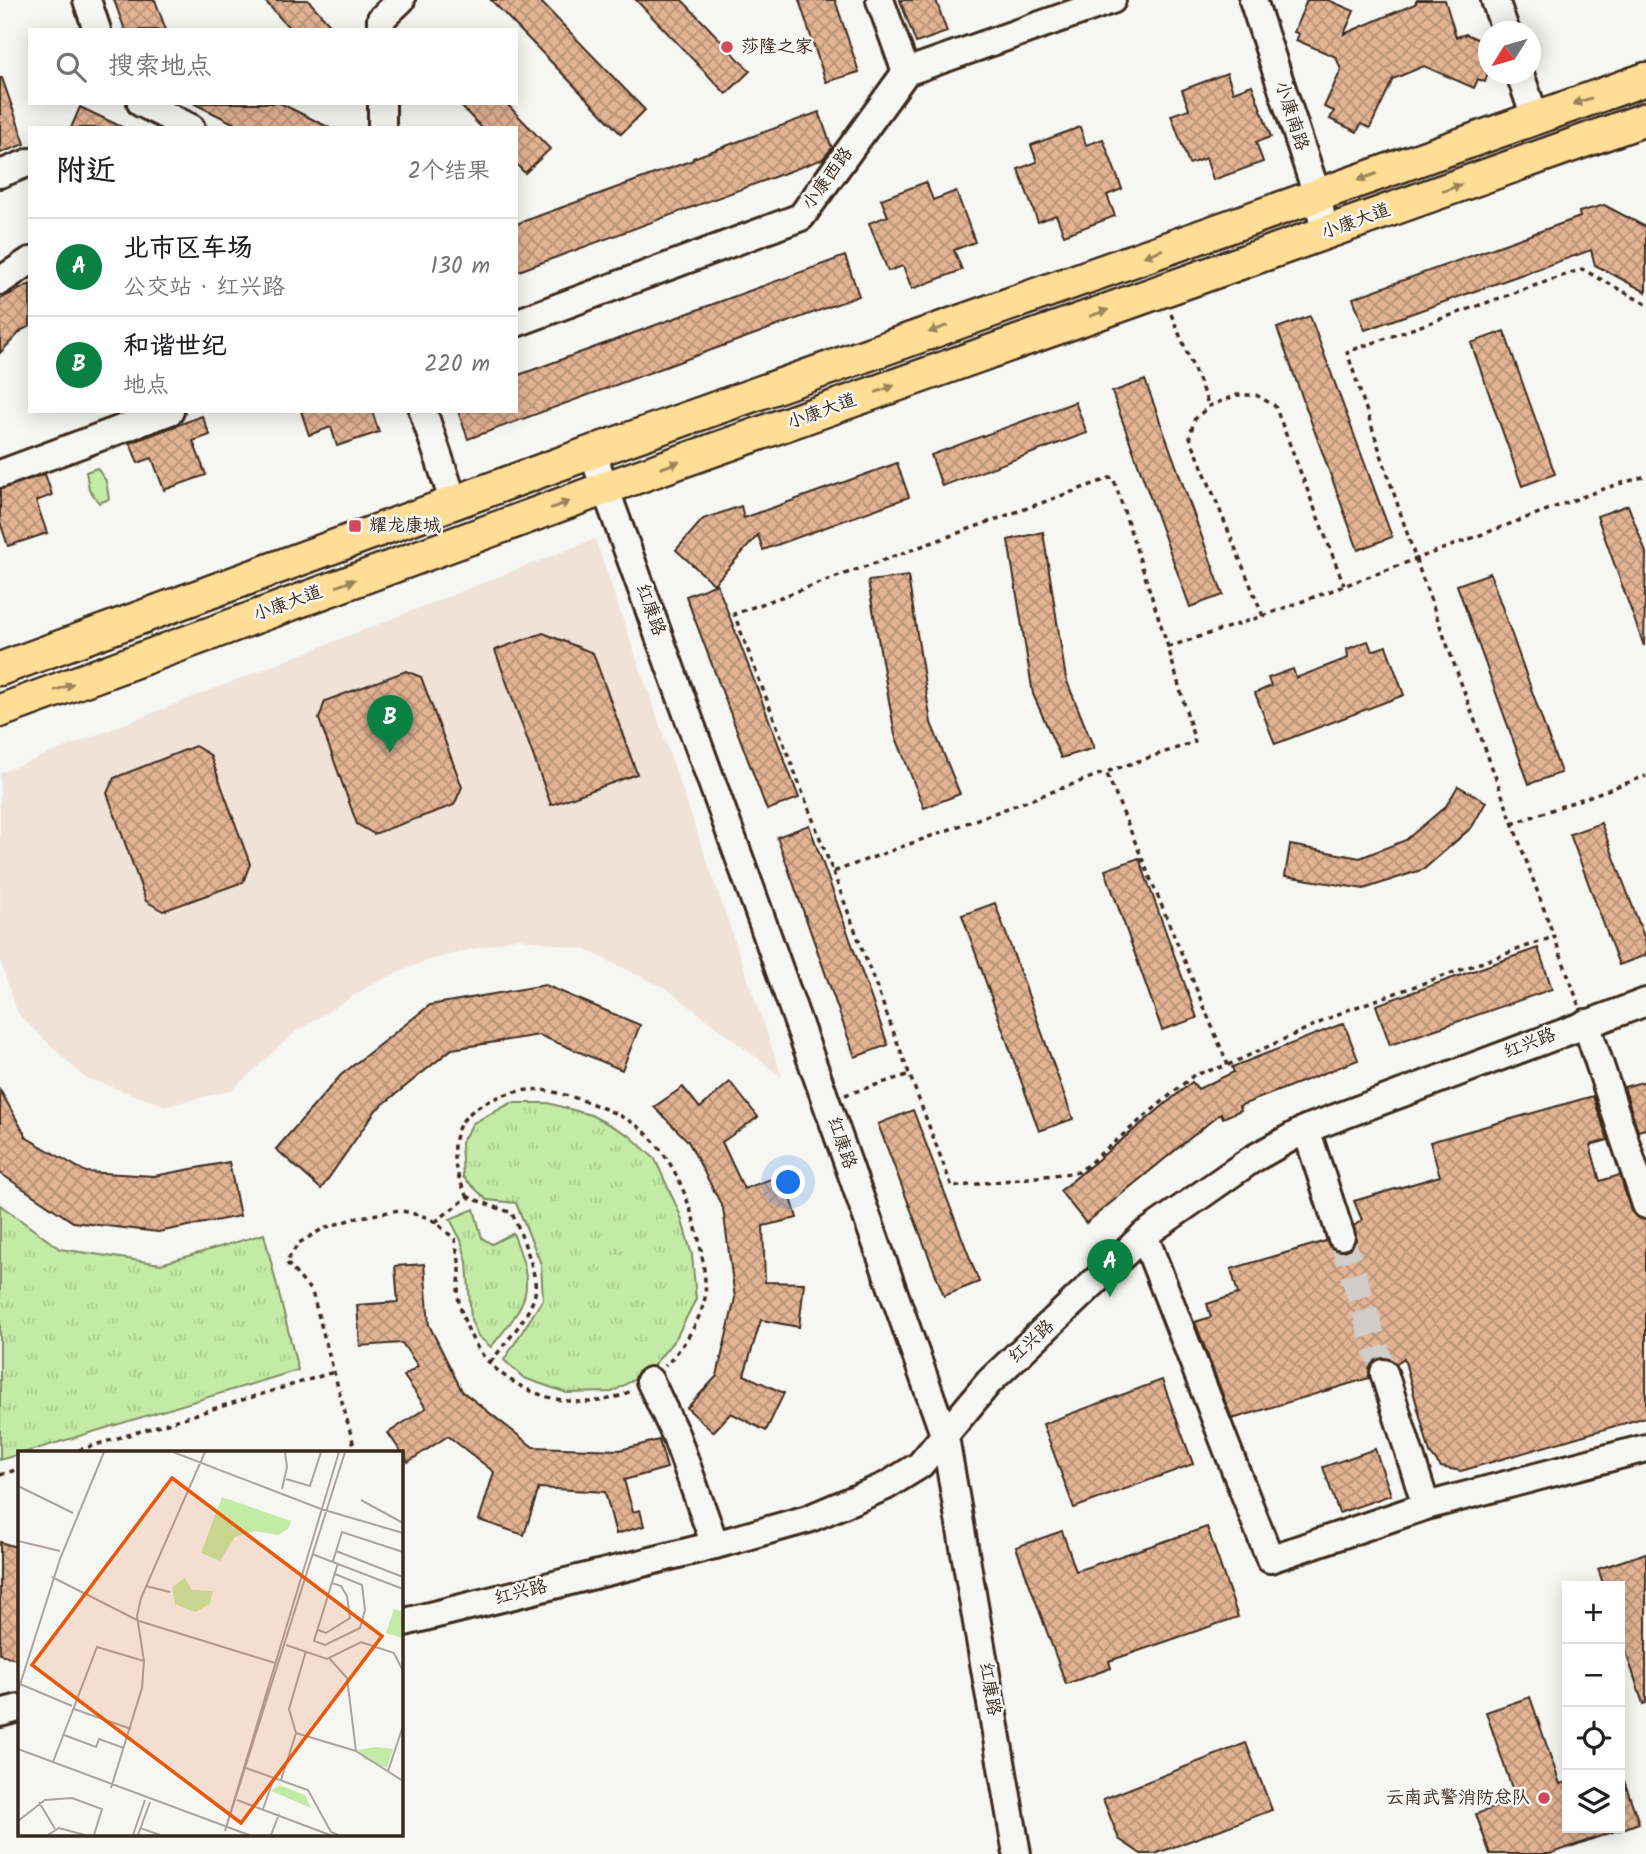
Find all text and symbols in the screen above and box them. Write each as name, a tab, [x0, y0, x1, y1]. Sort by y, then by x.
north arrow	[1478, 21, 1541, 84]
search box	[28, 28, 518, 105]
place label: 莎隆之家	[741, 33, 813, 62]
marker: 莎隆之家	[719, 39, 735, 55]
text: 搜索地点	[108, 46, 212, 88]
icon: search	[52, 48, 90, 86]
street label: 小康南路	[1266, 77, 1316, 155]
one-way arrow	[1571, 96, 1592, 107]
street label: 小康西路	[795, 141, 861, 217]
text: 附近	[56, 148, 116, 196]
text: 2个结果	[408, 154, 490, 190]
one-way arrow	[1357, 172, 1378, 183]
one-way arrow	[1442, 182, 1463, 193]
street label: 小康大道	[1317, 196, 1395, 248]
text: 北市区车场	[123, 228, 253, 270]
one-way arrow	[1142, 248, 1163, 259]
text: A	[72, 249, 86, 285]
text: 130 m	[431, 249, 490, 285]
text: 公交站 · 红兴路	[123, 270, 285, 306]
one-way arrow	[1089, 307, 1110, 318]
one-way arrow	[928, 324, 949, 335]
text: 和谐世纪	[123, 326, 227, 368]
text: B	[72, 347, 86, 383]
text: 220 m	[424, 347, 490, 383]
text: 地点	[123, 368, 169, 404]
one-way arrow	[874, 383, 895, 394]
street label: 小康大道	[783, 386, 861, 438]
one-way arrow	[660, 460, 681, 471]
one-way arrow	[550, 499, 571, 510]
place label: 耀龙康城	[369, 512, 441, 541]
marker: 耀龙康城	[347, 518, 363, 534]
one-way arrow	[336, 577, 357, 588]
street label: 小康大道	[249, 578, 327, 630]
street label: 红康路	[627, 580, 673, 640]
one-way arrow	[53, 681, 74, 692]
pin: B	[367, 695, 413, 753]
street label: 红兴路	[1500, 1021, 1560, 1067]
street label: 红康路	[818, 1113, 864, 1173]
your location	[771, 1165, 805, 1199]
pin: A	[1087, 1239, 1133, 1297]
street label: 红兴路	[1002, 1313, 1062, 1371]
inset map	[18, 1451, 402, 1836]
street label: 红兴路	[491, 1572, 551, 1614]
map controls	[1562, 1581, 1625, 1833]
button: +	[1562, 1581, 1625, 1644]
button: −	[1562, 1644, 1625, 1707]
street label: 红康路	[970, 1660, 1008, 1718]
button: locate	[1562, 1707, 1625, 1770]
button: layers	[1562, 1770, 1625, 1833]
place label: 云南武警消防总队	[1386, 1784, 1530, 1813]
marker: 云南武警消防总队	[1536, 1790, 1552, 1806]

